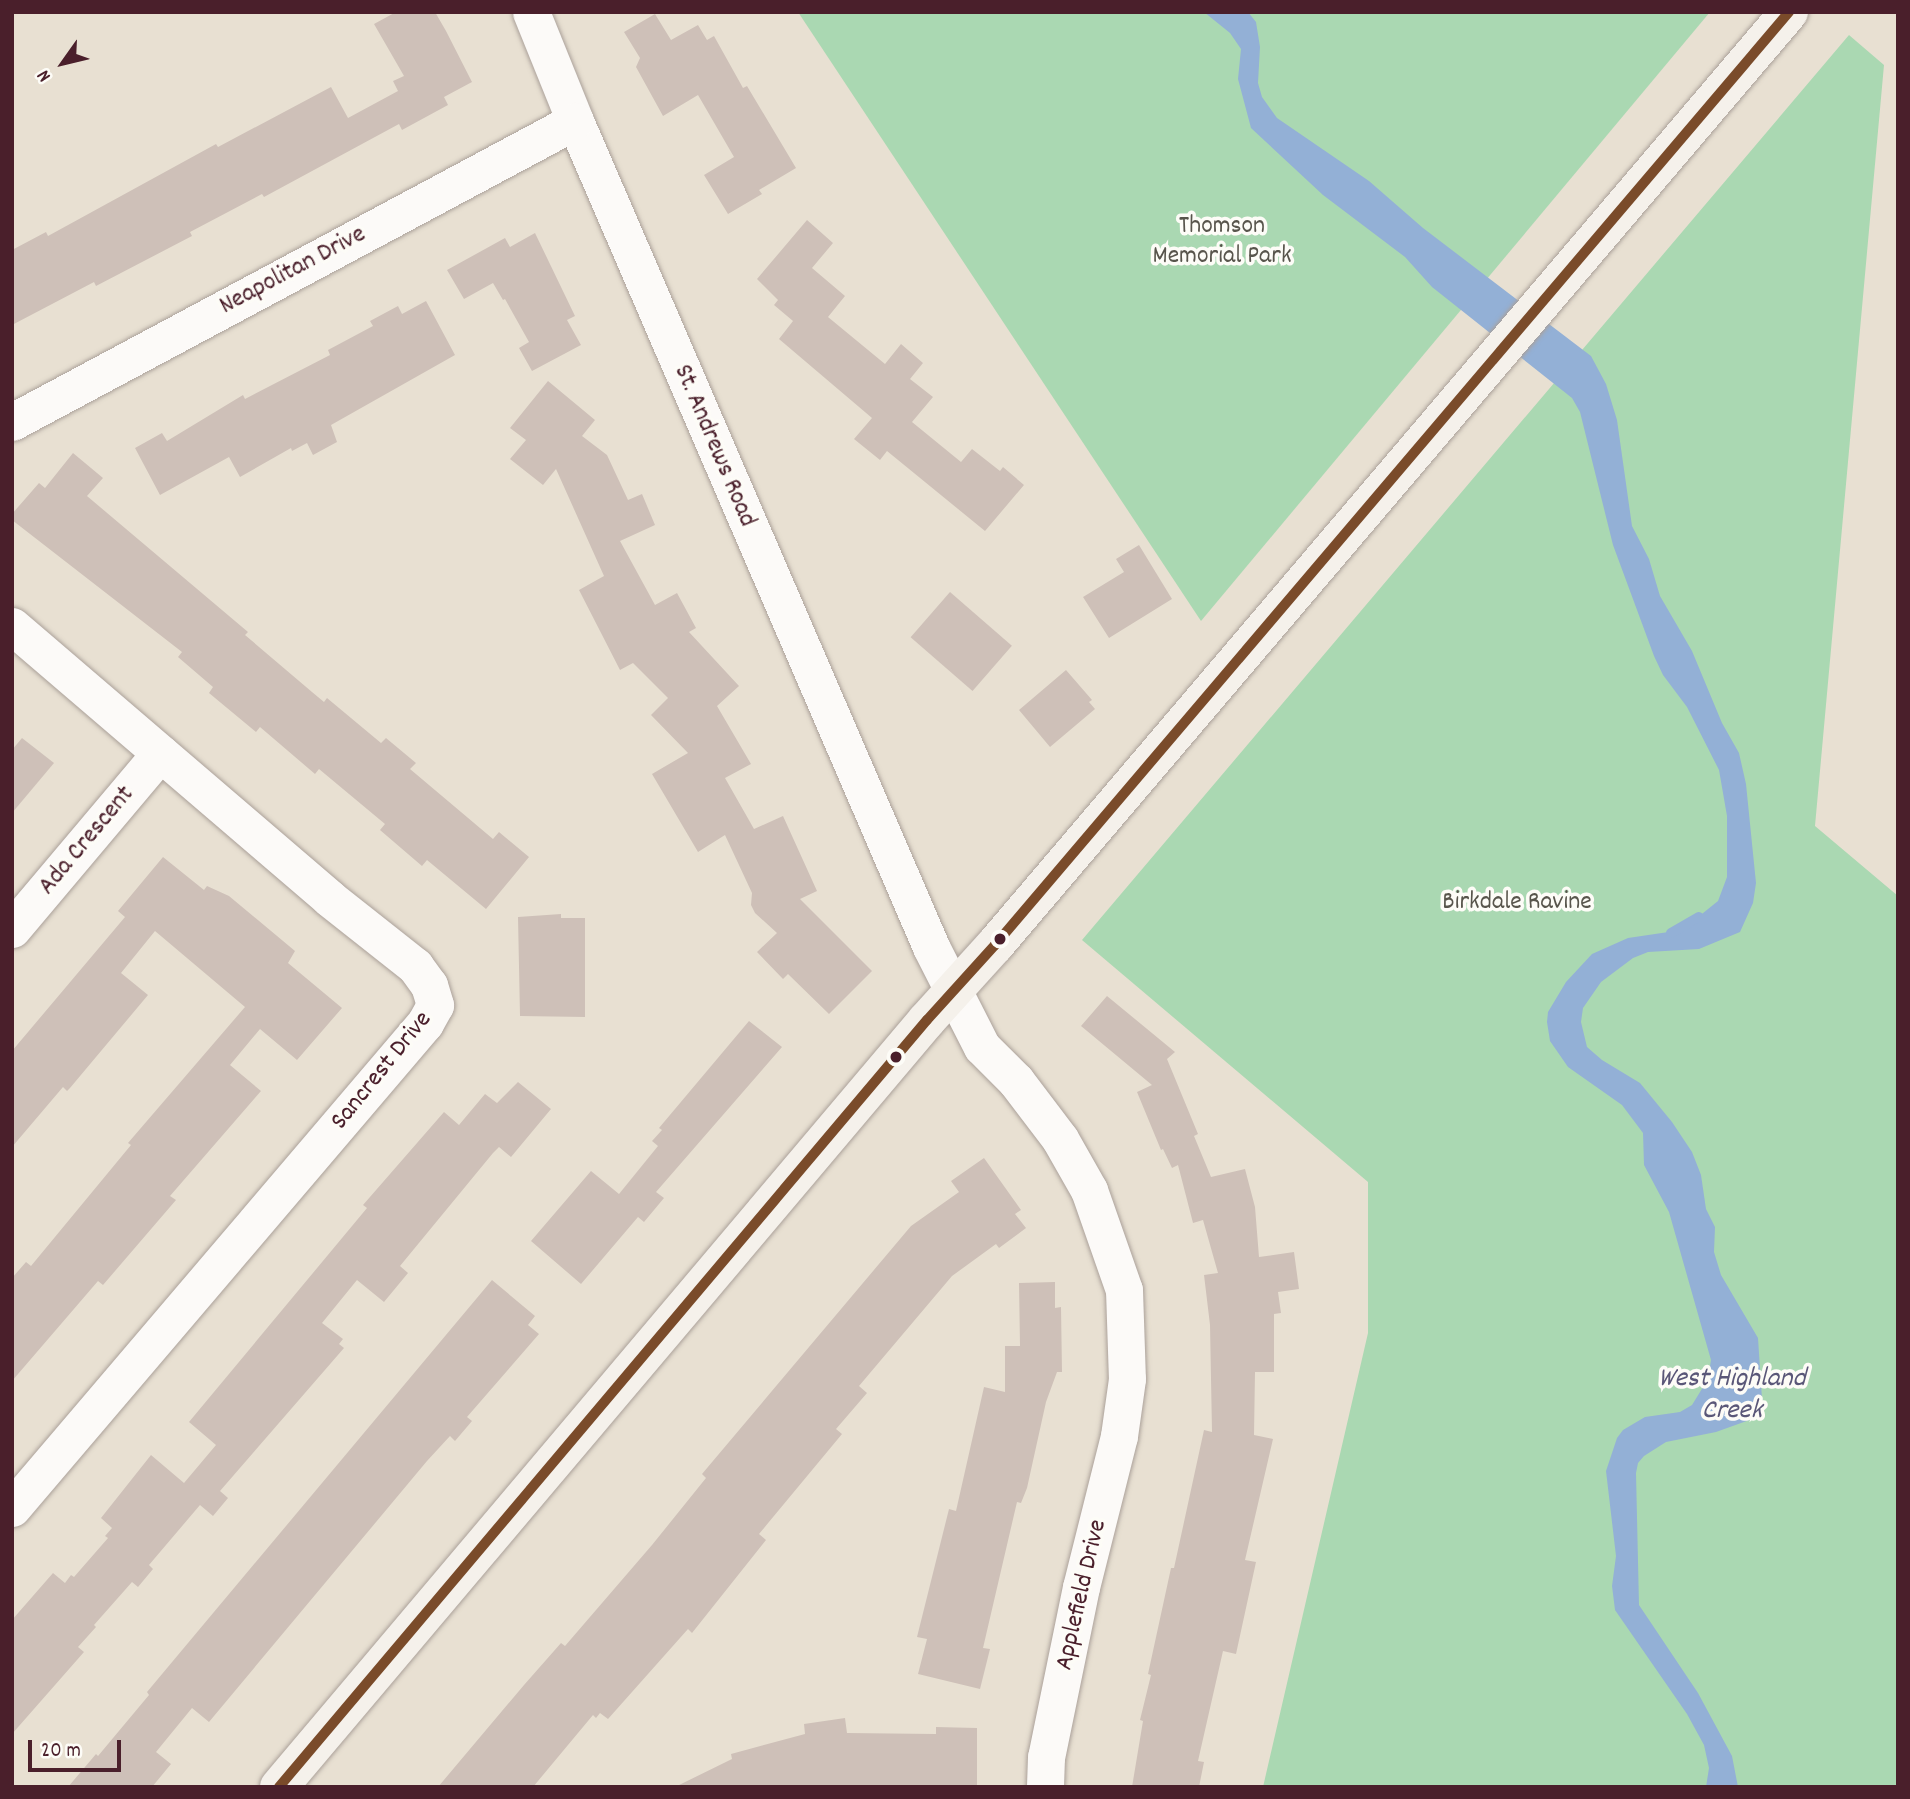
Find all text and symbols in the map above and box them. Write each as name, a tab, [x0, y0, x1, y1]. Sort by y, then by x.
north arrow	[28, 28, 98, 98]
text: N	[31, 64, 59, 86]
park label: Thomson Memorial Park	[1152, 211, 1292, 272]
street label: Neapolitan Drive	[215, 219, 371, 323]
street label: St. Andrews Road	[666, 360, 762, 532]
street label: Ada Crescent	[32, 780, 142, 902]
park label: Birkdale Ravine	[1442, 887, 1592, 919]
unlabelled marker	[993, 932, 1007, 946]
street label: Sancrest Drive	[325, 1005, 439, 1137]
unlabelled marker	[889, 1050, 903, 1064]
water label: West Highland Creek	[1658, 1363, 1806, 1429]
street label: Applefield Drive	[1050, 1517, 1114, 1673]
scale bar	[32, 1726, 124, 1770]
text: 20 m	[41, 1737, 81, 1767]

